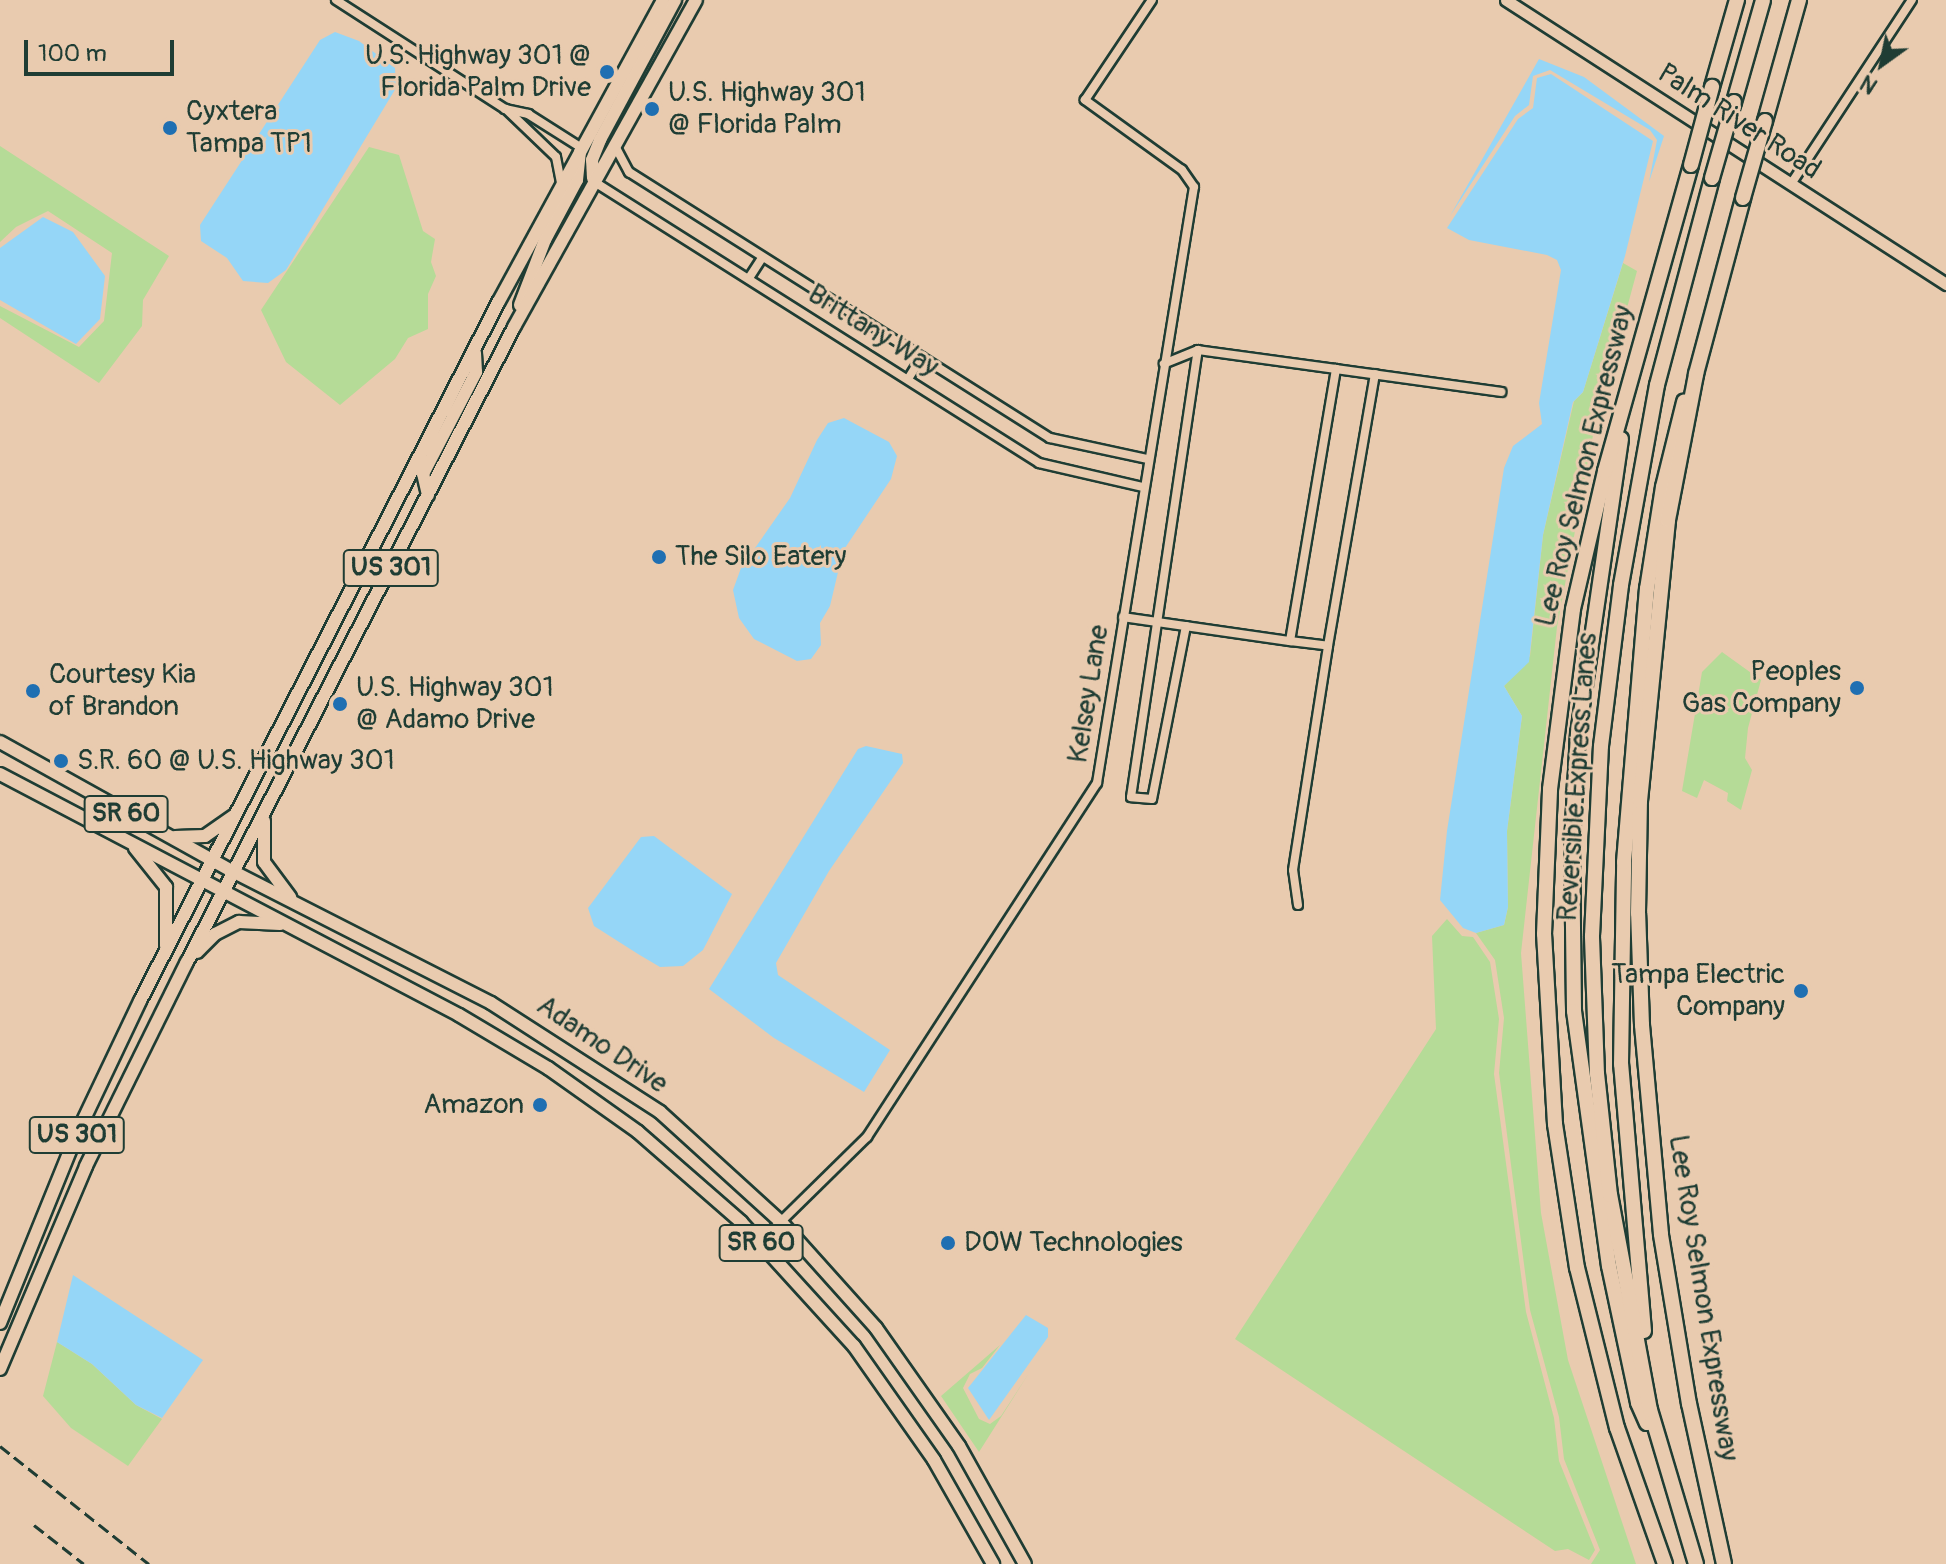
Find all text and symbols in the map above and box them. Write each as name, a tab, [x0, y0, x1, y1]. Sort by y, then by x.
scale bar	[28, 24, 178, 74]
north arrow	[1842, 24, 1922, 104]
text: 100 m	[38, 39, 107, 68]
place label: U.S. Highway 301 @ Florida Palm Drive	[365, 39, 591, 105]
street label: Palm River Road	[1651, 57, 1827, 187]
marker: U.S. Highway 301 @ Florida Palm Drive	[598, 63, 616, 81]
text: N	[1855, 68, 1883, 100]
place label: U.S. Highway 301 @ Florida Palm	[668, 76, 866, 142]
place label: Cyxtera Tampa TP1	[186, 95, 312, 161]
marker: U.S. Highway 301 @ Florida Palm	[643, 100, 661, 118]
marker: Cyxtera Tampa TP1	[161, 119, 179, 137]
street label: Brittany Way	[801, 278, 945, 384]
street label: Lee Roy Selmon Expressway	[1529, 302, 1641, 630]
place label: The Silo Eatery	[675, 540, 846, 574]
road number: US 301	[341, 546, 441, 590]
marker: The Silo Eatery	[650, 548, 668, 566]
street label: Kelsey Lane	[1062, 623, 1116, 765]
street label: Reversible Express Lanes	[1551, 632, 1605, 922]
place label: Peoples Gas Company	[1682, 655, 1841, 721]
place label: Courtesy Kia of Brandon	[49, 658, 196, 724]
place label: U.S. Highway 301 @ Adamo Drive	[356, 671, 554, 737]
marker: Peoples Gas Company	[1848, 679, 1866, 697]
marker: Courtesy Kia of Brandon	[24, 682, 42, 700]
marker: U.S. Highway 301 @ Adamo Drive	[331, 695, 349, 713]
place label: S.R. 60 @ U.S. Highway 301	[77, 744, 395, 778]
marker: S.R. 60 @ U.S. Highway 301	[52, 752, 70, 770]
road number: SR 60	[82, 792, 170, 836]
place label: Tampa Electric Company	[1611, 958, 1785, 1024]
marker: Tampa Electric Company	[1792, 982, 1810, 1000]
street label: Adamo Drive	[530, 989, 674, 1101]
place label: Amazon	[423, 1088, 524, 1122]
marker: Amazon	[531, 1096, 549, 1114]
road number: US 301	[27, 1113, 127, 1157]
street label: Lee Roy Selmon Expressway	[1661, 1133, 1745, 1463]
road number: SR 60	[717, 1221, 805, 1265]
place label: DOW Technologies	[964, 1226, 1183, 1260]
marker: DOW Technologies	[939, 1234, 957, 1252]

